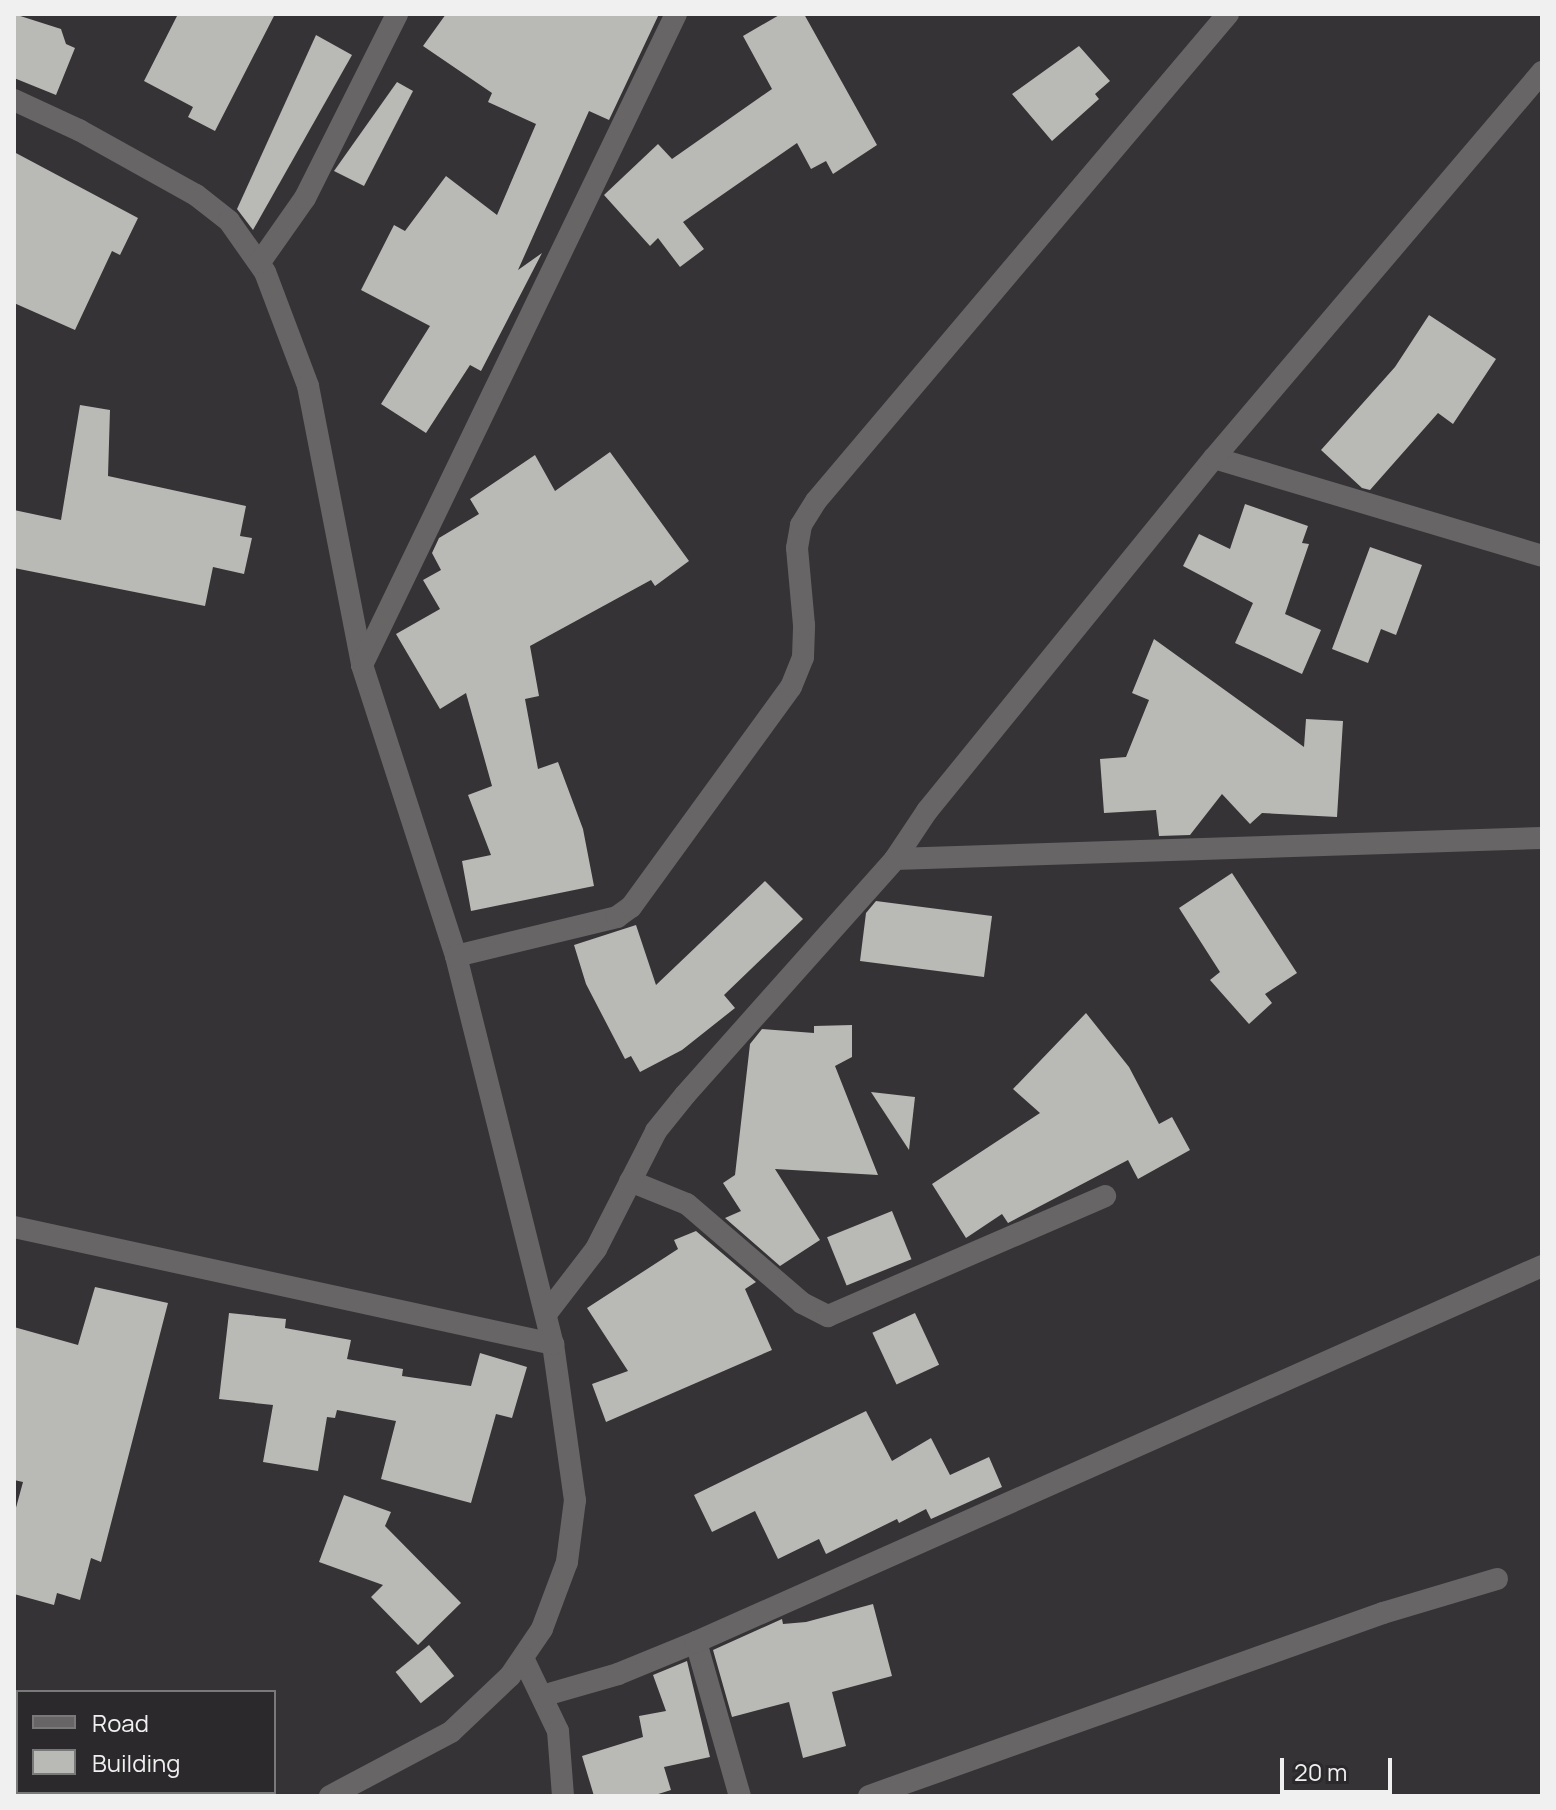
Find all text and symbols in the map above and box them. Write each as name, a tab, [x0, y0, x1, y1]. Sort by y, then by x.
legend	[16, 1690, 276, 1794]
text: Road	[92, 1706, 149, 1739]
scale bar	[1284, 1742, 1396, 1792]
text: Building	[92, 1746, 180, 1779]
text: 20 m	[1294, 1755, 1347, 1788]

